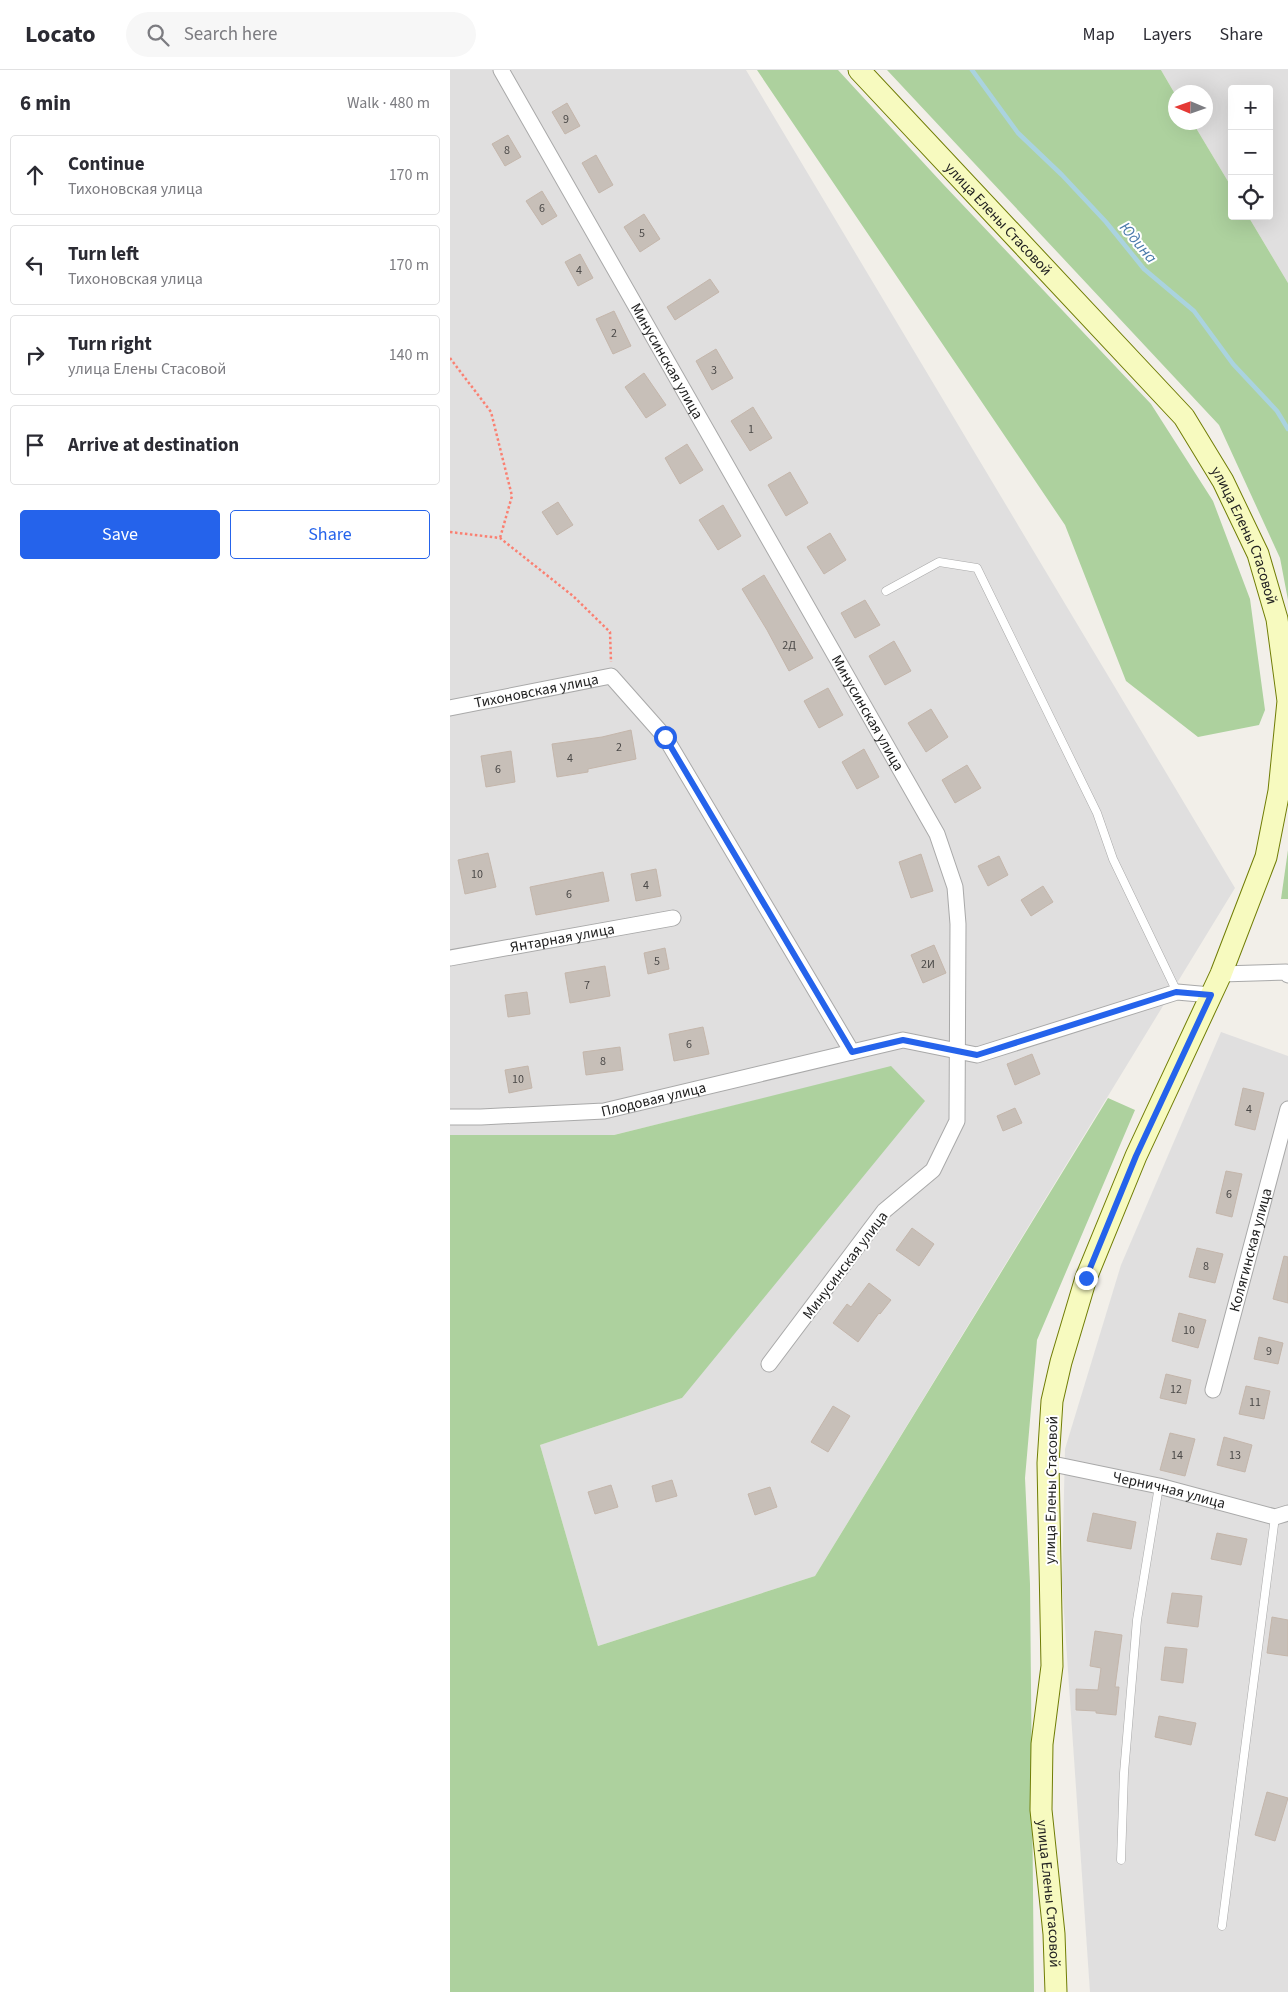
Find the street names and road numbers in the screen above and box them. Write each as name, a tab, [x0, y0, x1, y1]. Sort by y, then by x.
street label: улица Елены Стасовой	[940, 158, 1057, 281]
street label: Минусинская улица	[625, 299, 708, 423]
street label: улица Елены Стасовой	[1205, 462, 1282, 607]
street label: Минусинская улица	[826, 651, 909, 775]
street label: Тихоновская улица	[472, 669, 600, 714]
street label: Янтарная улица	[508, 919, 616, 958]
street label: Плодовая улица	[599, 1077, 708, 1122]
street label: Колягинская улица	[1224, 1186, 1277, 1314]
street label: Минусинская улица	[798, 1207, 893, 1324]
street label: улица Елены Стасовой	[1040, 1416, 1063, 1564]
street label: Черничная улица	[1111, 1467, 1228, 1514]
street label: улица Елены Стасовой	[1031, 1819, 1065, 1968]

